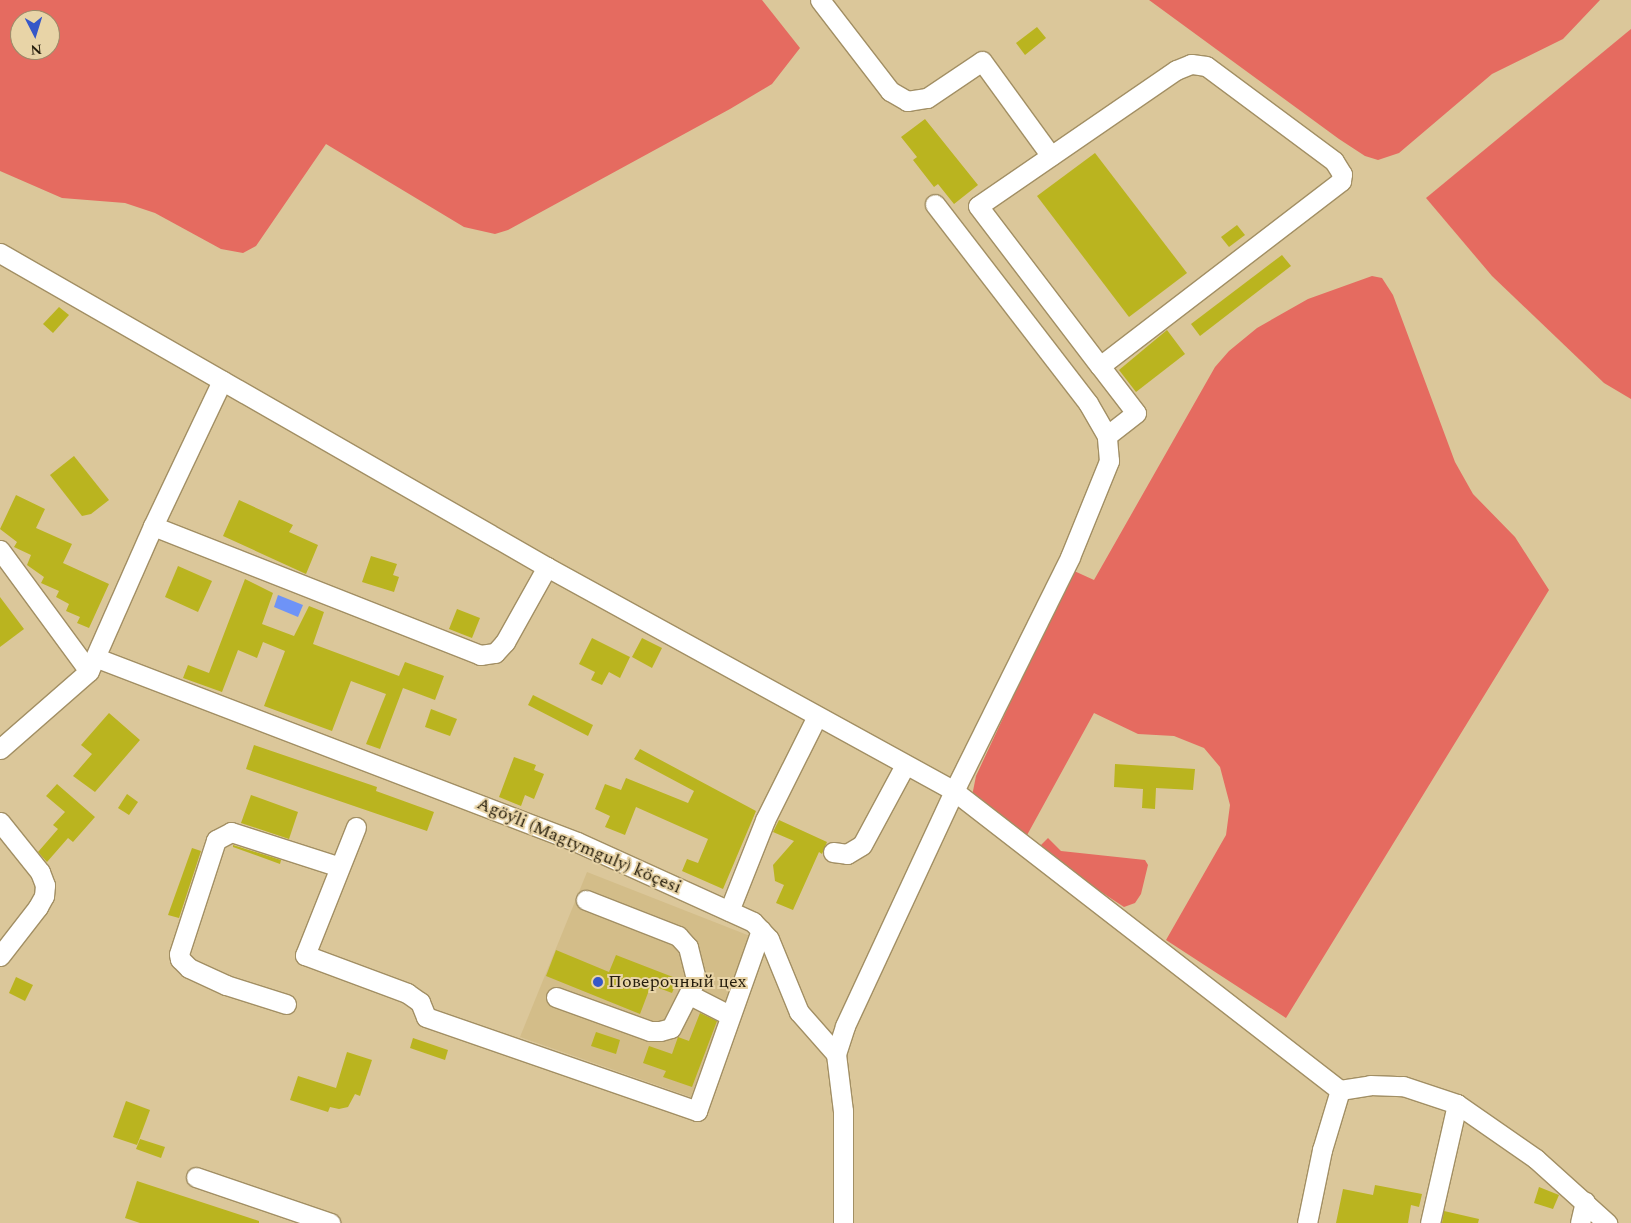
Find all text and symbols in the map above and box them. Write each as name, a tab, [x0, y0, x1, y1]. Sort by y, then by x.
north arrow	[10, 10, 60, 60]
text: N	[30, 38, 43, 60]
street label: Agöýli (Magtymguly) köçesi	[473, 793, 685, 899]
place label: Поверочный цех	[608, 971, 747, 993]
marker: Поверочный цех	[592, 976, 604, 988]

